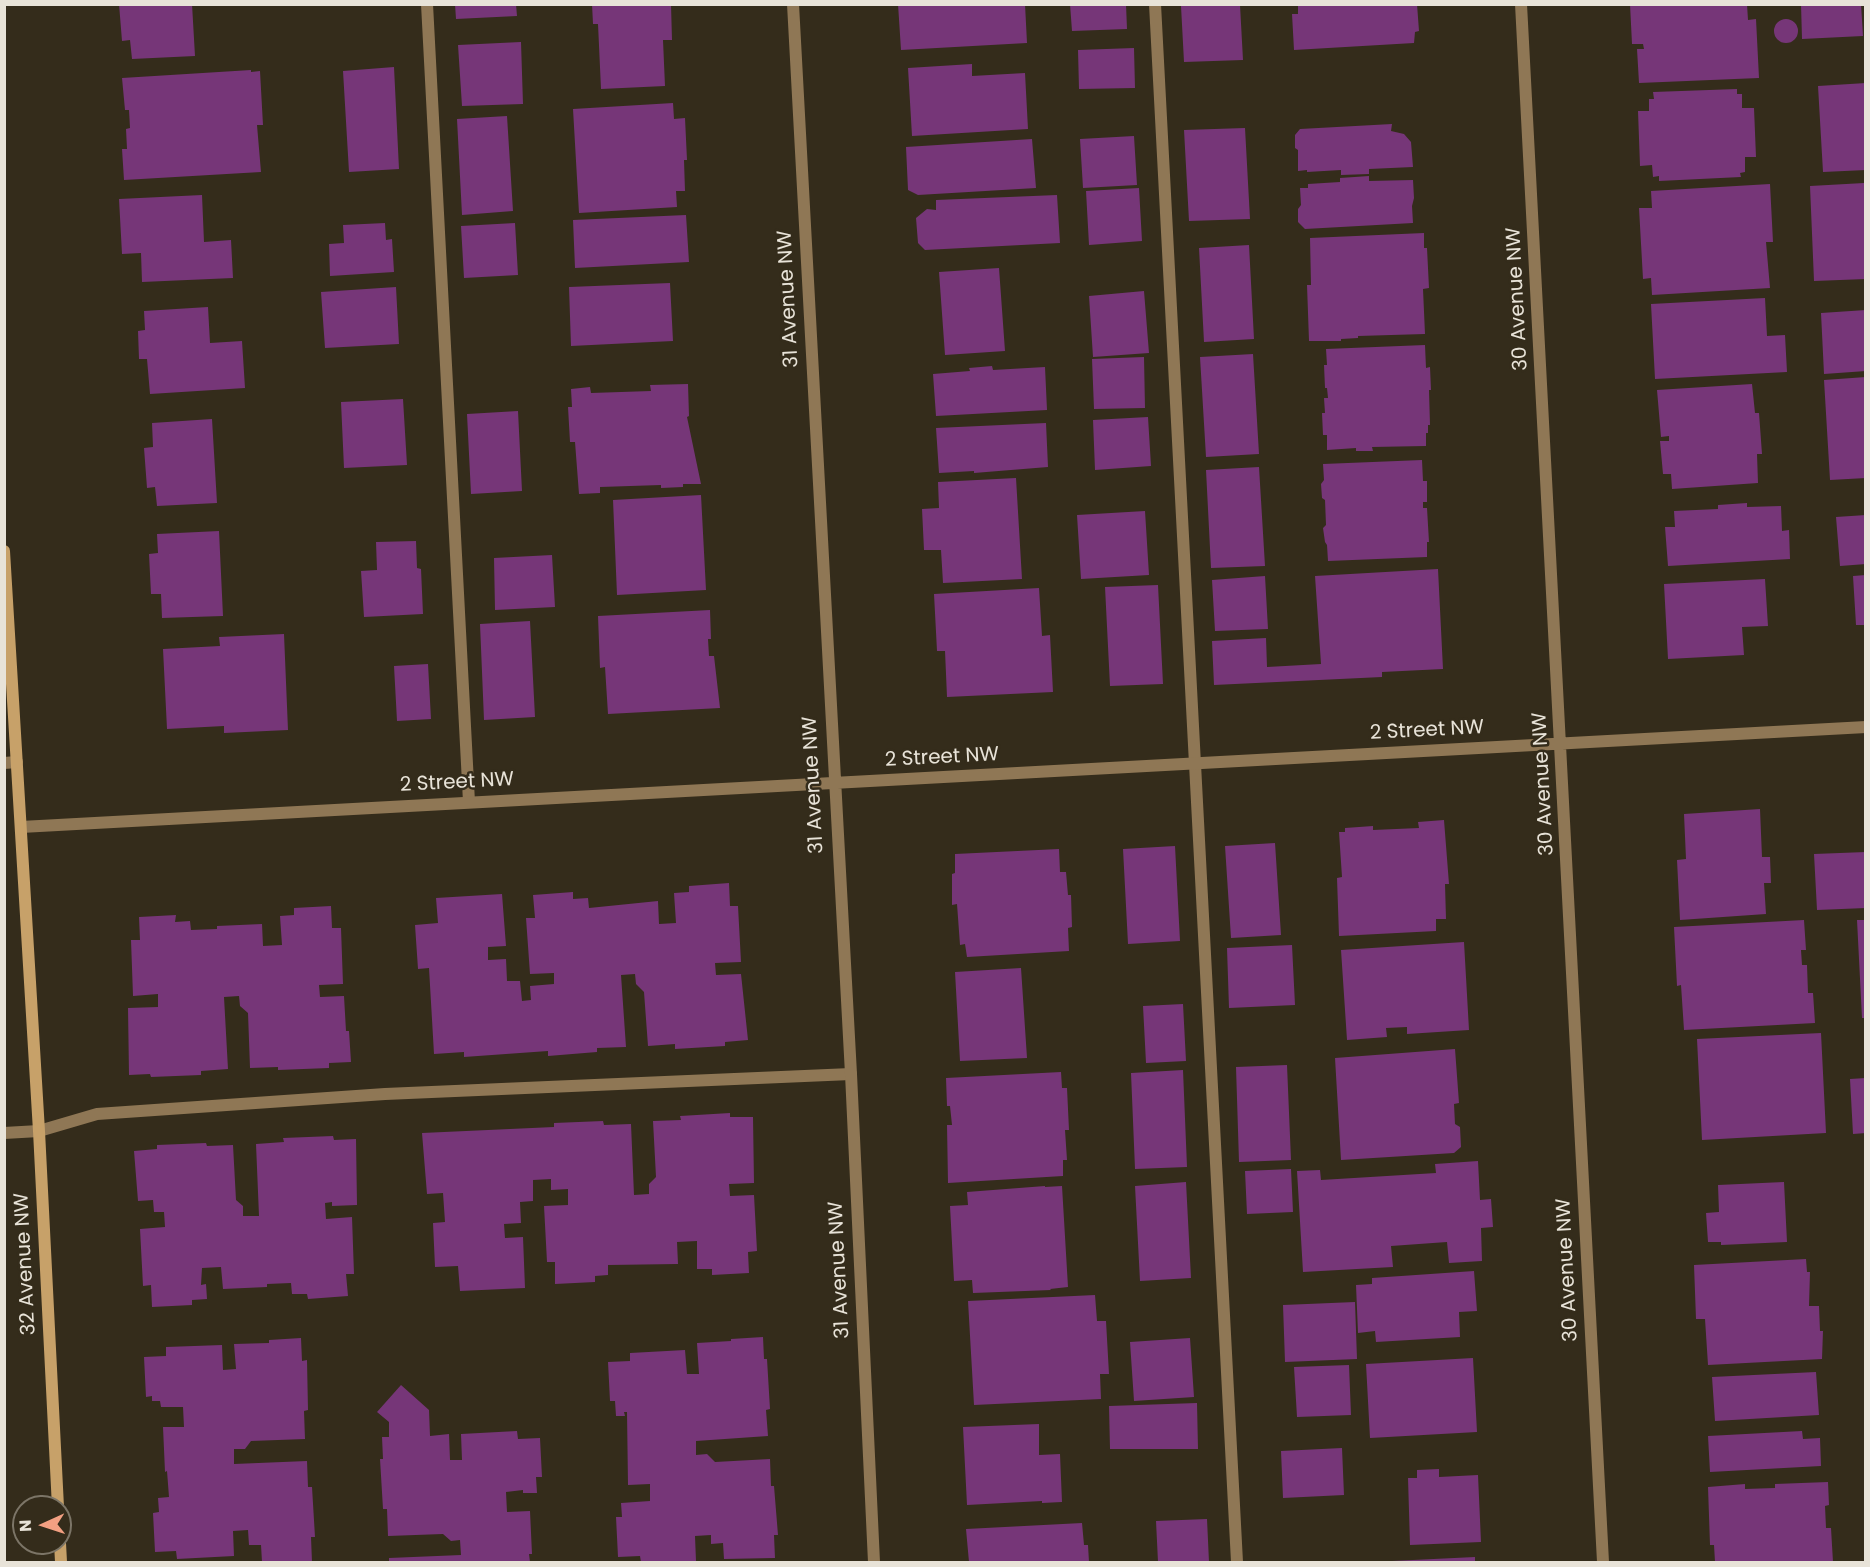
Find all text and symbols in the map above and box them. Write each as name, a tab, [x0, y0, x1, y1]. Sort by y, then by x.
street label: 30 Avenue NW	[1502, 227, 1534, 371]
street label: 31 Avenue NW	[773, 230, 805, 368]
street label: 30 Avenue NW	[1528, 712, 1560, 856]
street label: 31 Avenue NW	[798, 716, 830, 854]
street label: 2 Street NW	[1369, 716, 1485, 746]
street label: 2 Street NW	[884, 743, 1000, 773]
street label: 2 Street NW	[399, 768, 515, 798]
street label: 32 Avenue NW	[10, 1192, 42, 1336]
street label: 30 Avenue NW	[1552, 1198, 1584, 1342]
street label: 31 Avenue NW	[824, 1201, 856, 1339]
north arrow	[12, 1495, 72, 1555]
text: N	[14, 1519, 37, 1532]

